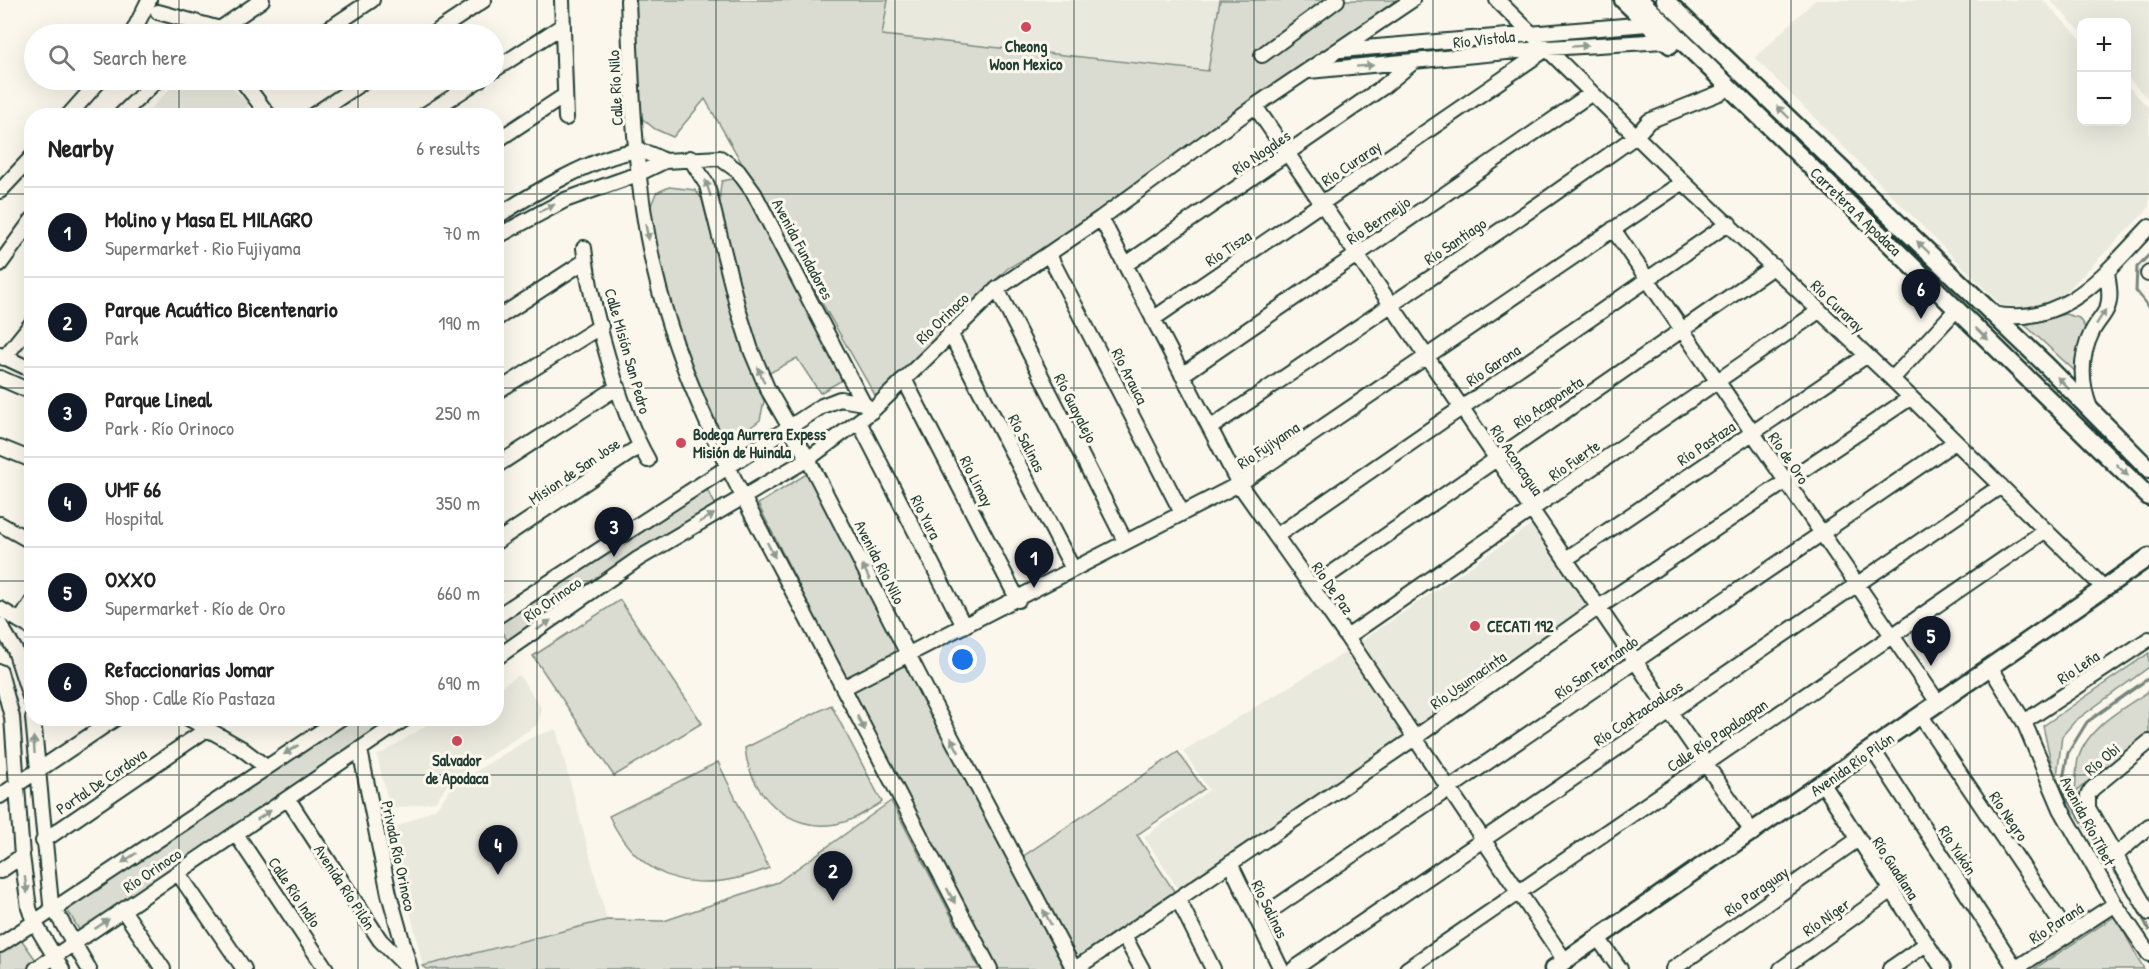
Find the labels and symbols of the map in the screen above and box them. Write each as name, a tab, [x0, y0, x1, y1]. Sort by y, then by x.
marker: Cheong Woon Mexico	[1019, 20, 1033, 34]
street label: Río Vistola	[1452, 25, 1516, 53]
place label: Cheong Woon Mexico	[990, 35, 1063, 75]
one-way arrow	[1571, 42, 1590, 51]
street label: Calle Río Nilo	[602, 49, 628, 126]
one-way arrow	[1356, 62, 1375, 71]
one-way arrow	[1775, 105, 1790, 119]
street label: Río Nogales	[1227, 124, 1295, 180]
street label: Río Curaray	[1317, 135, 1385, 191]
street label: Carretera A Apodaca	[1805, 162, 1907, 260]
one-way arrow	[703, 179, 712, 197]
street label: Rio Bermejjo	[1342, 190, 1415, 249]
street label: Avenida Fundadores	[767, 195, 839, 303]
one-way arrow	[539, 204, 556, 213]
street label: Río Santiago	[1420, 212, 1491, 270]
one-way arrow	[643, 222, 652, 241]
street label: Río Tisza	[1201, 225, 1255, 271]
one-way arrow	[1916, 240, 1931, 254]
pin: 6	[1902, 270, 1940, 319]
street label: Río Curaray	[1806, 275, 1870, 338]
street label: Calle Misión San Pedro	[600, 286, 657, 417]
street label: Río Orinoco	[911, 287, 974, 349]
one-way arrow	[2096, 309, 2107, 325]
one-way arrow	[1974, 327, 1988, 341]
street label: Río Garona	[1462, 339, 1524, 391]
street label: Río Arauca	[1107, 344, 1153, 408]
one-way arrow	[756, 366, 766, 384]
street label: Río Guayalejo	[1049, 370, 1103, 447]
street label: Río Acaponeta	[1509, 371, 1587, 433]
one-way arrow	[2057, 376, 2071, 390]
street label: Río Salinas	[1003, 410, 1051, 476]
street label: Río Pastaza	[1672, 415, 1740, 471]
street label: Rio Fujiyama	[1232, 416, 1304, 474]
street label: Río Aconcagua	[1485, 420, 1549, 500]
place label: Bodega Aurrera Expess Misión de Huinala	[693, 423, 827, 463]
street label: Río de Oro	[1763, 427, 1815, 489]
street label: Mision de San Jose	[524, 432, 625, 510]
street label: Río Fuerte	[1544, 434, 1604, 486]
marker: Bodega Aurrera Expess Misión de Huinala	[674, 436, 688, 450]
street label: Río Limay	[955, 452, 999, 510]
one-way arrow	[2114, 463, 2128, 477]
street label: Río Yura	[906, 491, 946, 543]
pin: 3	[594, 508, 634, 557]
one-way arrow	[699, 513, 716, 523]
street label: Avenida Río Nilo	[849, 516, 911, 608]
pin: 1	[1014, 538, 1054, 588]
one-way arrow	[766, 541, 776, 558]
street label: Rio De Paz	[1307, 557, 1359, 619]
one-way arrow	[862, 563, 871, 580]
street label: Río Orinoco	[519, 571, 586, 627]
place label: CECATI 192	[1487, 615, 1554, 637]
pin: 5	[1912, 616, 1950, 666]
one-way arrow	[536, 619, 552, 631]
marker: CECATI 192	[1468, 619, 1482, 633]
street label: Río San Fernando	[1550, 630, 1643, 704]
your location	[948, 645, 977, 674]
street label: Rio Leña	[2052, 645, 2104, 689]
street label: Río Usumacinta	[1426, 646, 1510, 714]
street label: Río Coatzacoalcos	[1589, 675, 1687, 751]
street label: Calle Río Papaloapan	[1662, 693, 1772, 777]
one-way arrow	[856, 714, 866, 731]
street label: Avenida Río Pilón	[1806, 727, 1898, 801]
marker: Salvador de Apodaca	[450, 734, 464, 748]
one-way arrow	[30, 736, 39, 755]
one-way arrow	[950, 737, 960, 754]
street label: Río Obi	[2080, 738, 2124, 780]
street label: Portal De Cordova	[52, 743, 150, 819]
one-way arrow	[284, 744, 300, 756]
place label: Salvador de Apodaca	[426, 749, 489, 790]
street label: Avenida Río Tíbet	[2055, 773, 2121, 870]
street label: Río Negro	[1984, 787, 2034, 846]
street label: Privada Río Orinoco	[377, 799, 422, 914]
one-way arrow	[256, 810, 272, 821]
street label: Río Yukón	[1934, 821, 1982, 879]
pin: 4	[478, 826, 518, 875]
street label: Río Guadiana	[1867, 832, 1925, 904]
street label: Avenida Río Pilón	[309, 840, 381, 934]
street label: Río Orinoco	[119, 842, 186, 898]
one-way arrow	[121, 852, 137, 863]
pin: 2	[814, 852, 852, 901]
street label: Calle Río Indio	[263, 853, 327, 932]
street label: Río Paraguay	[1719, 861, 1793, 921]
one-way arrow	[21, 876, 30, 895]
street label: Río Salinas	[1246, 876, 1294, 942]
one-way arrow	[946, 887, 956, 904]
street label: Río Níger	[1798, 893, 1854, 941]
street label: Río Paraná	[2024, 897, 2088, 949]
one-way arrow	[1042, 909, 1052, 926]
one-way arrow	[94, 919, 110, 930]

